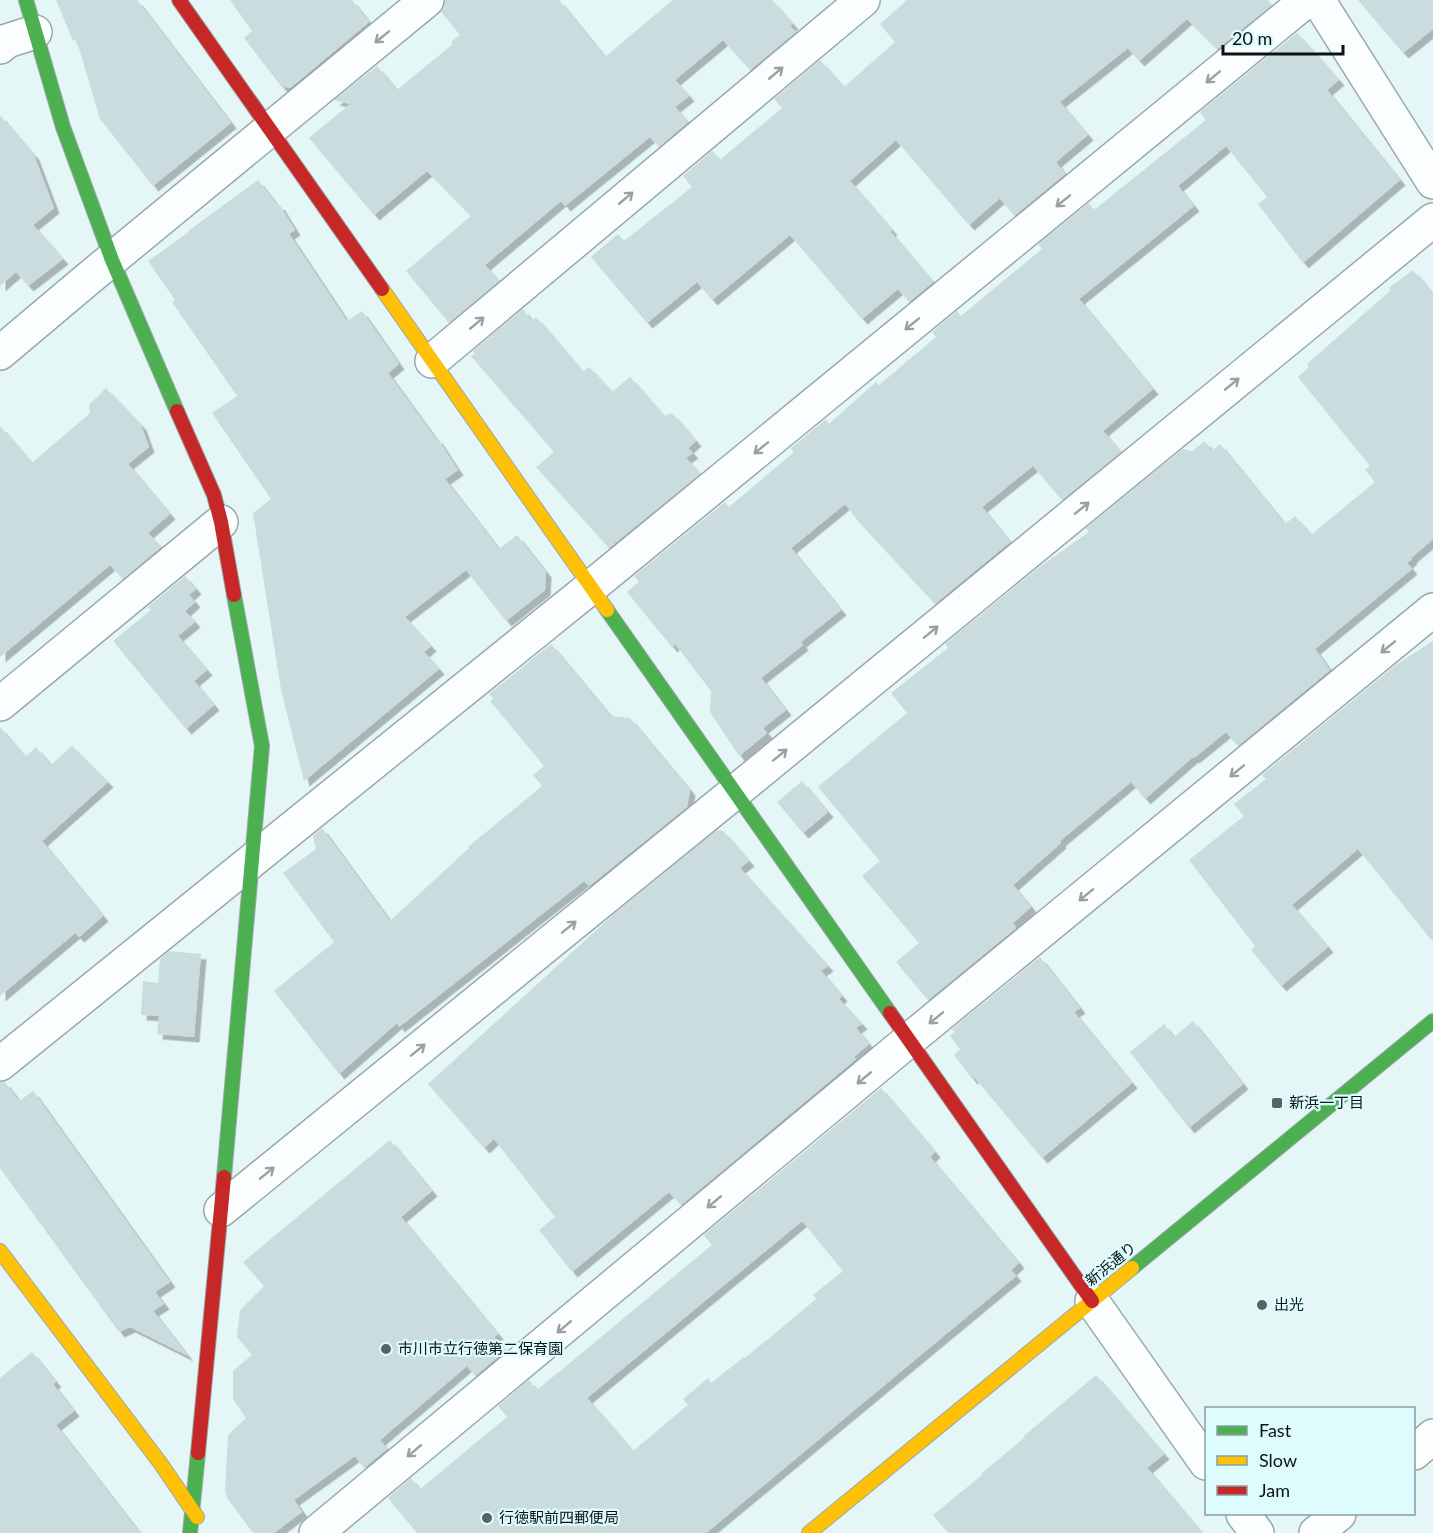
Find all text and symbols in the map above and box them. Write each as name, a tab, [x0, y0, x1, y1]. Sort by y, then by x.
scale bar	[1223, 18, 1343, 56]
text: 20 m	[1232, 27, 1272, 49]
one-way arrow	[375, 30, 390, 44]
one-way arrow	[768, 66, 783, 80]
one-way arrow	[1206, 70, 1222, 83]
one-way arrow	[618, 191, 633, 205]
one-way arrow	[1055, 194, 1071, 207]
one-way arrow	[468, 317, 484, 330]
one-way arrow	[904, 318, 920, 331]
one-way arrow	[1224, 378, 1240, 391]
one-way arrow	[753, 441, 769, 454]
one-way arrow	[1074, 501, 1089, 515]
one-way arrow	[923, 625, 939, 638]
one-way arrow	[1380, 641, 1396, 654]
one-way arrow	[772, 749, 788, 762]
one-way arrow	[1230, 764, 1245, 778]
one-way arrow	[1078, 888, 1094, 901]
one-way arrow	[561, 921, 577, 934]
one-way arrow	[928, 1012, 944, 1025]
one-way arrow	[410, 1044, 426, 1057]
one-way arrow	[856, 1071, 872, 1084]
place label: 新浜一丁目	[1289, 1093, 1364, 1111]
marker: 新浜一丁目	[1270, 1096, 1284, 1110]
one-way arrow	[258, 1167, 274, 1180]
one-way arrow	[706, 1196, 722, 1209]
street label: 新浜通り	[1081, 1237, 1139, 1289]
place label: 出光	[1274, 1295, 1304, 1313]
marker: 出光	[1255, 1298, 1269, 1312]
one-way arrow	[557, 1320, 572, 1334]
place label: 市川市立行徳第二保育園	[398, 1339, 563, 1357]
marker: 市川市立行徳第二保育園	[379, 1342, 393, 1356]
legend	[1205, 1407, 1415, 1515]
text: Fast	[1259, 1419, 1292, 1441]
one-way arrow	[406, 1445, 422, 1458]
text: Slow	[1259, 1449, 1297, 1471]
text: Jam	[1259, 1479, 1290, 1501]
place label: 行徳駅前四郵便局	[499, 1508, 619, 1526]
marker: 行徳駅前四郵便局	[480, 1511, 494, 1525]

